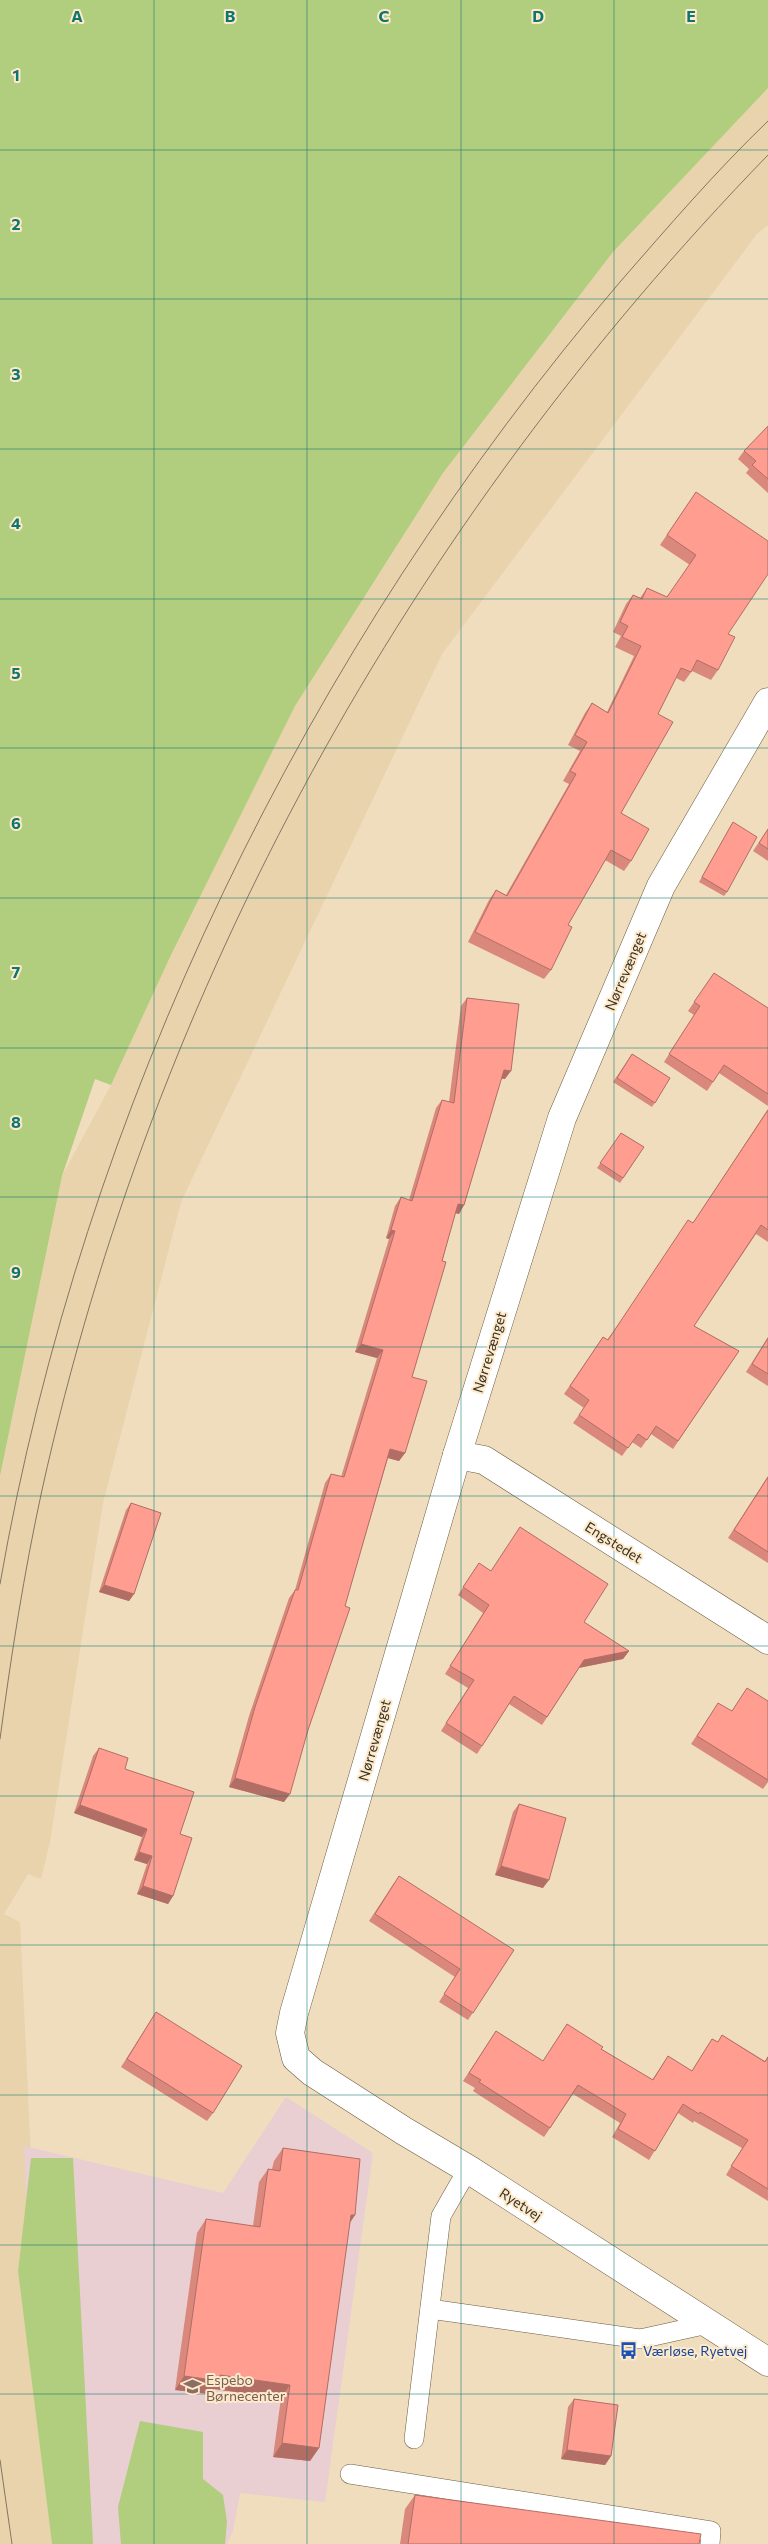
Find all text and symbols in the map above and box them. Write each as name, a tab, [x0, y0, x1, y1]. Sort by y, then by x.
text: A	[71, 6, 83, 25]
text: B	[225, 6, 236, 25]
text: C	[379, 6, 390, 25]
text: D	[532, 6, 544, 25]
text: E	[686, 6, 696, 25]
text: 1	[12, 65, 20, 84]
text: 2	[11, 214, 21, 233]
text: 3	[11, 364, 21, 383]
text: 4	[11, 513, 21, 532]
text: 5	[11, 663, 21, 682]
text: 6	[11, 813, 21, 832]
street label: Nørrevænget	[601, 929, 649, 1013]
text: 7	[12, 962, 21, 981]
text: 8	[11, 1112, 21, 1131]
text: 9	[11, 1262, 21, 1281]
street label: Nørrevænget	[469, 1309, 509, 1395]
street label: Engstedet	[582, 1518, 646, 1566]
street label: Nørrevænget	[354, 1697, 394, 1783]
street label: Ryetvej	[497, 2184, 545, 2224]
bus stop icon: Værløse, Ryetvej	[619, 2340, 639, 2360]
place label: Værløse, Ryetvej	[643, 2342, 747, 2359]
place label: Espebo Børnecenter	[206, 2371, 286, 2404]
school or university icon: Espebo Børnecenter	[182, 2377, 202, 2397]

